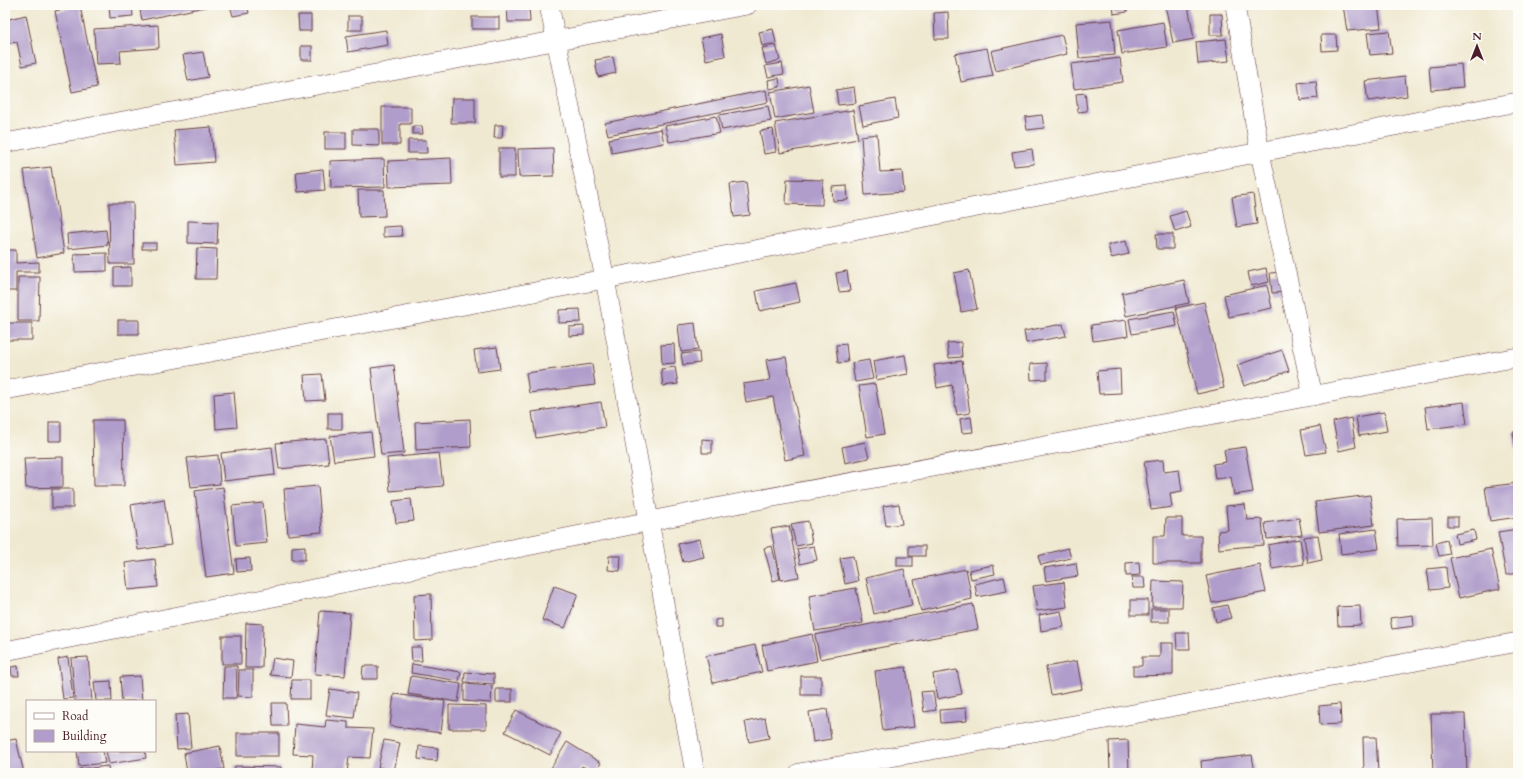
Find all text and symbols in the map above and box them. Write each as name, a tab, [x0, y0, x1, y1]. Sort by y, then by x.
north arrow	[1457, 26, 1497, 66]
text: N	[1472, 29, 1482, 44]
legend	[26, 700, 156, 752]
text: Road	[62, 708, 89, 724]
text: Building	[62, 728, 107, 744]

